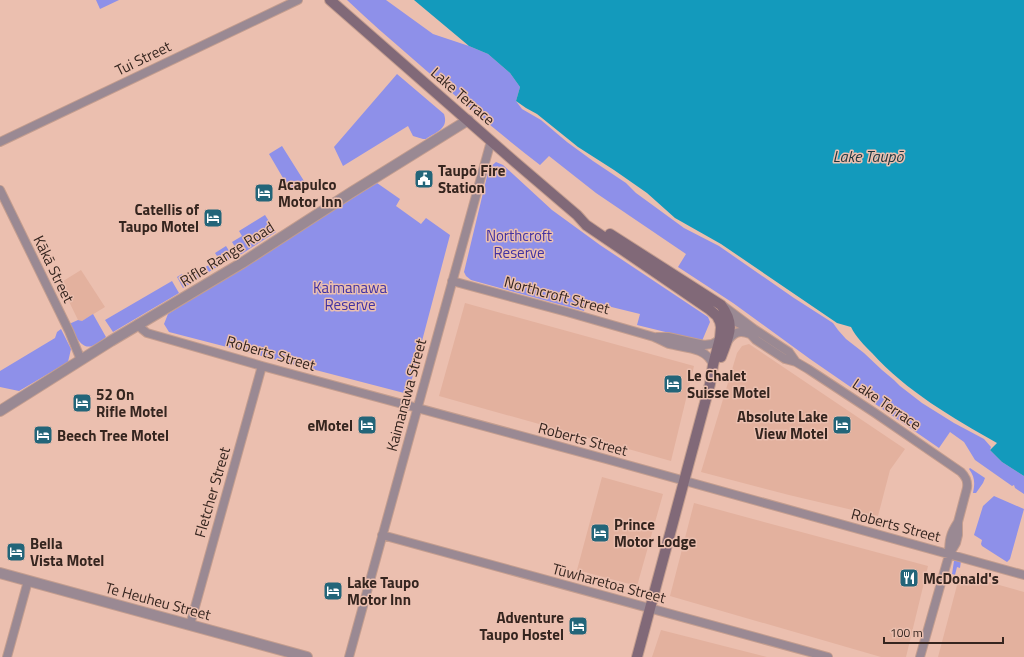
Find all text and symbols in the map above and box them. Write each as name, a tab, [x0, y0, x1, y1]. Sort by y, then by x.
street label: Tui Street	[111, 34, 176, 81]
street label: Lake Terrace	[426, 62, 500, 130]
water label: Lake Taupō	[833, 144, 904, 168]
place label: Taupō Fire Station	[438, 159, 506, 199]
public building icon: Taupō Fire Station	[413, 168, 435, 190]
place label: Acapulco Motor Inn	[278, 173, 342, 213]
hotel icon: Acapulco Motor Inn	[253, 182, 275, 204]
place label: Catellis of Taupo Motel	[119, 198, 200, 238]
hotel icon: Catellis of Taupo Motel	[202, 207, 224, 229]
street label: Rifle Range Road	[175, 216, 279, 292]
park label: Northcroft Reserve	[486, 224, 553, 264]
street label: Kākā Street	[28, 231, 81, 307]
street label: Northcroft Street	[502, 270, 613, 320]
park label: Kaimanawa Reserve	[313, 276, 387, 316]
street label: Roberts Street	[224, 329, 319, 377]
street label: Kaimanawa Street	[380, 335, 432, 454]
place label: Le Chalet Suisse Motel	[687, 364, 770, 404]
street label: Lake Terrace	[848, 372, 926, 436]
hotel icon: Le Chalet Suisse Motel	[662, 373, 684, 395]
place label: 52 On Rifle Motel	[96, 383, 167, 423]
hotel icon: 52 On Rifle Motel	[71, 392, 93, 414]
place label: Absolute Lake View Motel	[737, 405, 828, 445]
place label: eMotel	[307, 414, 353, 437]
hotel icon: eMotel	[356, 414, 378, 436]
hotel icon: Absolute Lake View Motel	[831, 414, 853, 436]
street label: Roberts Street	[536, 416, 631, 462]
hotel icon: Beech Tree Motel	[32, 424, 54, 446]
place label: Beech Tree Motel	[57, 424, 169, 447]
street label: Fletcher Street	[188, 443, 236, 540]
street label: Roberts Street	[849, 502, 944, 548]
place label: Prince Motor Lodge	[614, 513, 696, 553]
hotel icon: Prince Motor Lodge	[589, 522, 611, 544]
place label: Bella Vista Motel	[30, 532, 104, 572]
hotel icon: Bella Vista Motel	[5, 541, 27, 563]
street label: Tūwharetoa Street	[550, 557, 669, 609]
restaurant icon: McDonald's	[898, 567, 920, 589]
place label: McDonald's	[923, 567, 999, 590]
place label: Lake Taupo Motor Inn	[347, 571, 419, 611]
street label: Te Heuheu Street	[103, 576, 214, 626]
hotel icon: Lake Taupo Motor Inn	[322, 580, 344, 602]
place label: Adventure Taupo Hostel	[480, 606, 564, 646]
hotel icon: Adventure Taupo Hostel	[567, 615, 589, 637]
scale bar	[884, 619, 1003, 645]
text: 100 m	[890, 623, 923, 642]

